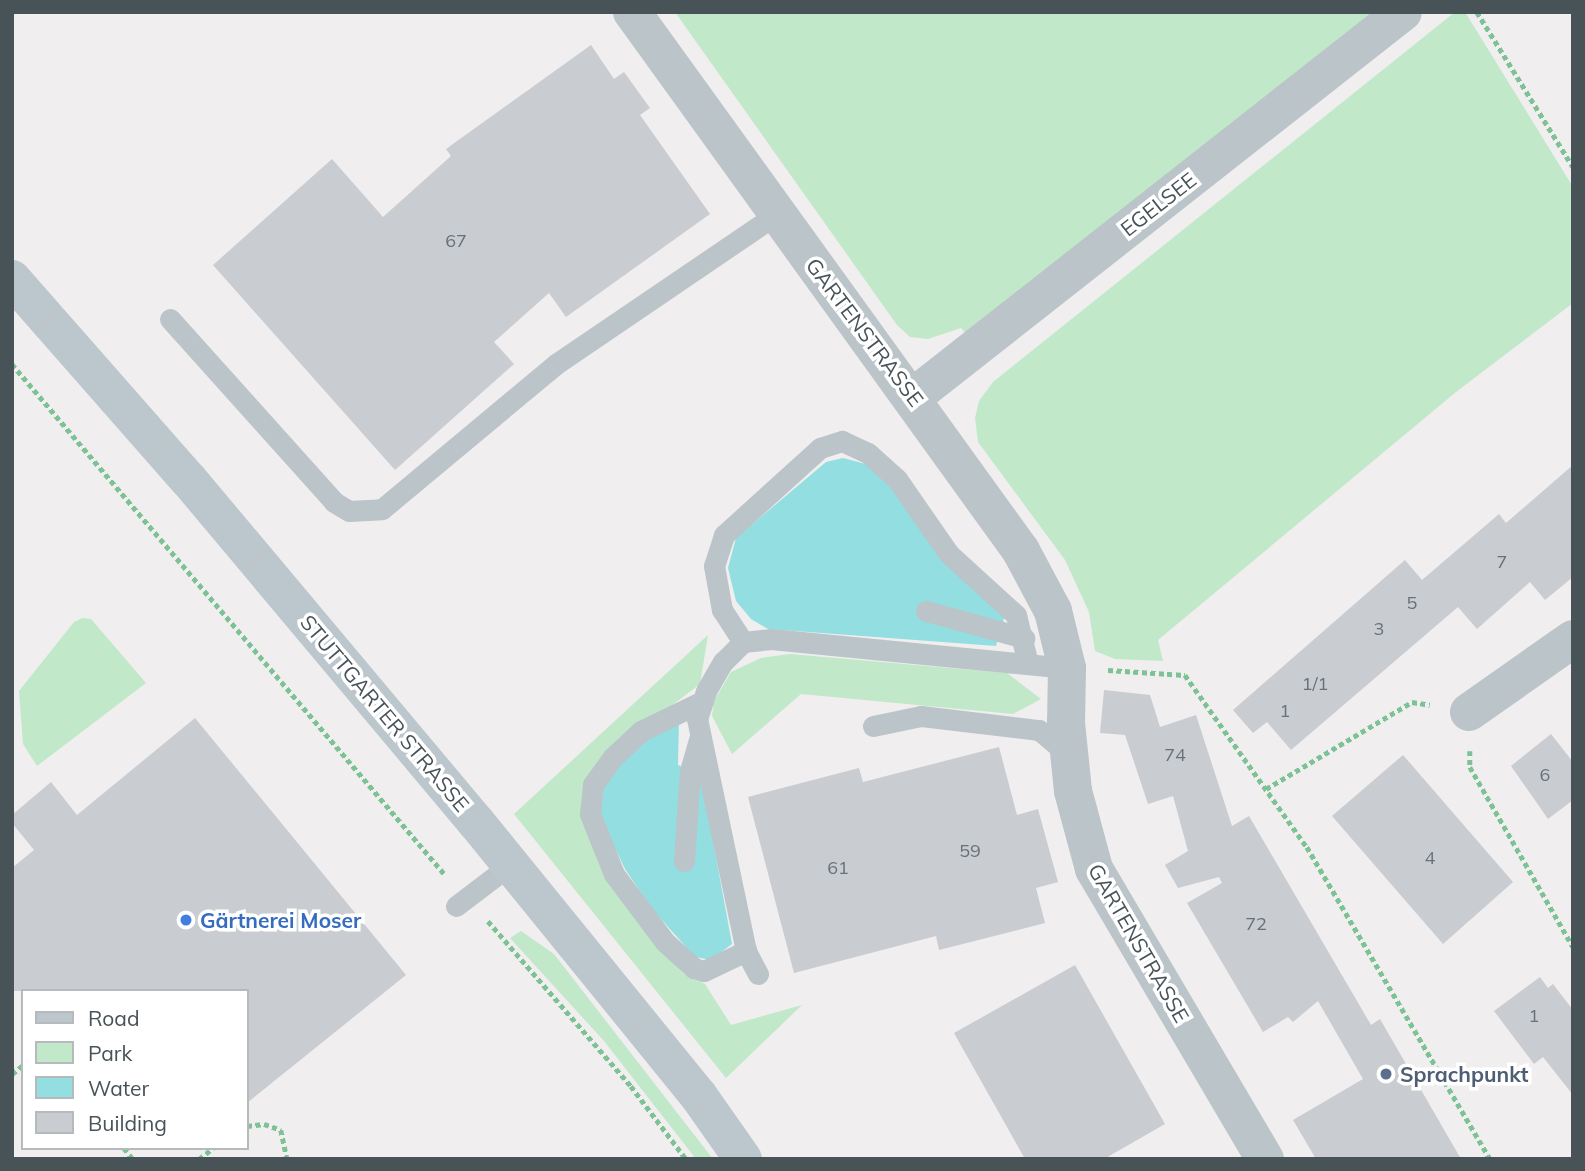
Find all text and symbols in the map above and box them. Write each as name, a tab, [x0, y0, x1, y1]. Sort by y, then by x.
street label: EGELSEE	[1115, 167, 1201, 241]
house number: 67	[445, 230, 467, 252]
street label: GARTENSTRASSE	[801, 253, 929, 411]
house number: 7	[1497, 551, 1507, 573]
house number: 5	[1407, 592, 1417, 614]
street label: STUTTGARTER STRASSE	[295, 610, 475, 816]
house number: 3	[1374, 618, 1384, 640]
house number: 1/1	[1302, 673, 1328, 695]
house number: 1	[1280, 700, 1290, 722]
house number: 74	[1164, 744, 1186, 766]
house number: 6	[1540, 764, 1550, 786]
house number: 59	[959, 840, 981, 862]
house number: 4	[1425, 847, 1435, 869]
house number: 61	[827, 857, 849, 879]
street label: GARTENSTRASSE	[1083, 859, 1195, 1027]
place label: Gärtnerei Moser	[200, 907, 361, 933]
marker: Gärtnerei Moser	[178, 912, 194, 928]
house number: 72	[1245, 913, 1267, 935]
legend	[21, 989, 248, 1150]
text: Road	[88, 1005, 139, 1031]
house number: 1	[1529, 1005, 1539, 1027]
text: Park	[88, 1040, 132, 1066]
place label: Sprachpunkt	[1400, 1061, 1528, 1087]
marker: Sprachpunkt	[1378, 1066, 1394, 1082]
text: Water	[88, 1075, 149, 1101]
text: Building	[88, 1110, 167, 1136]

